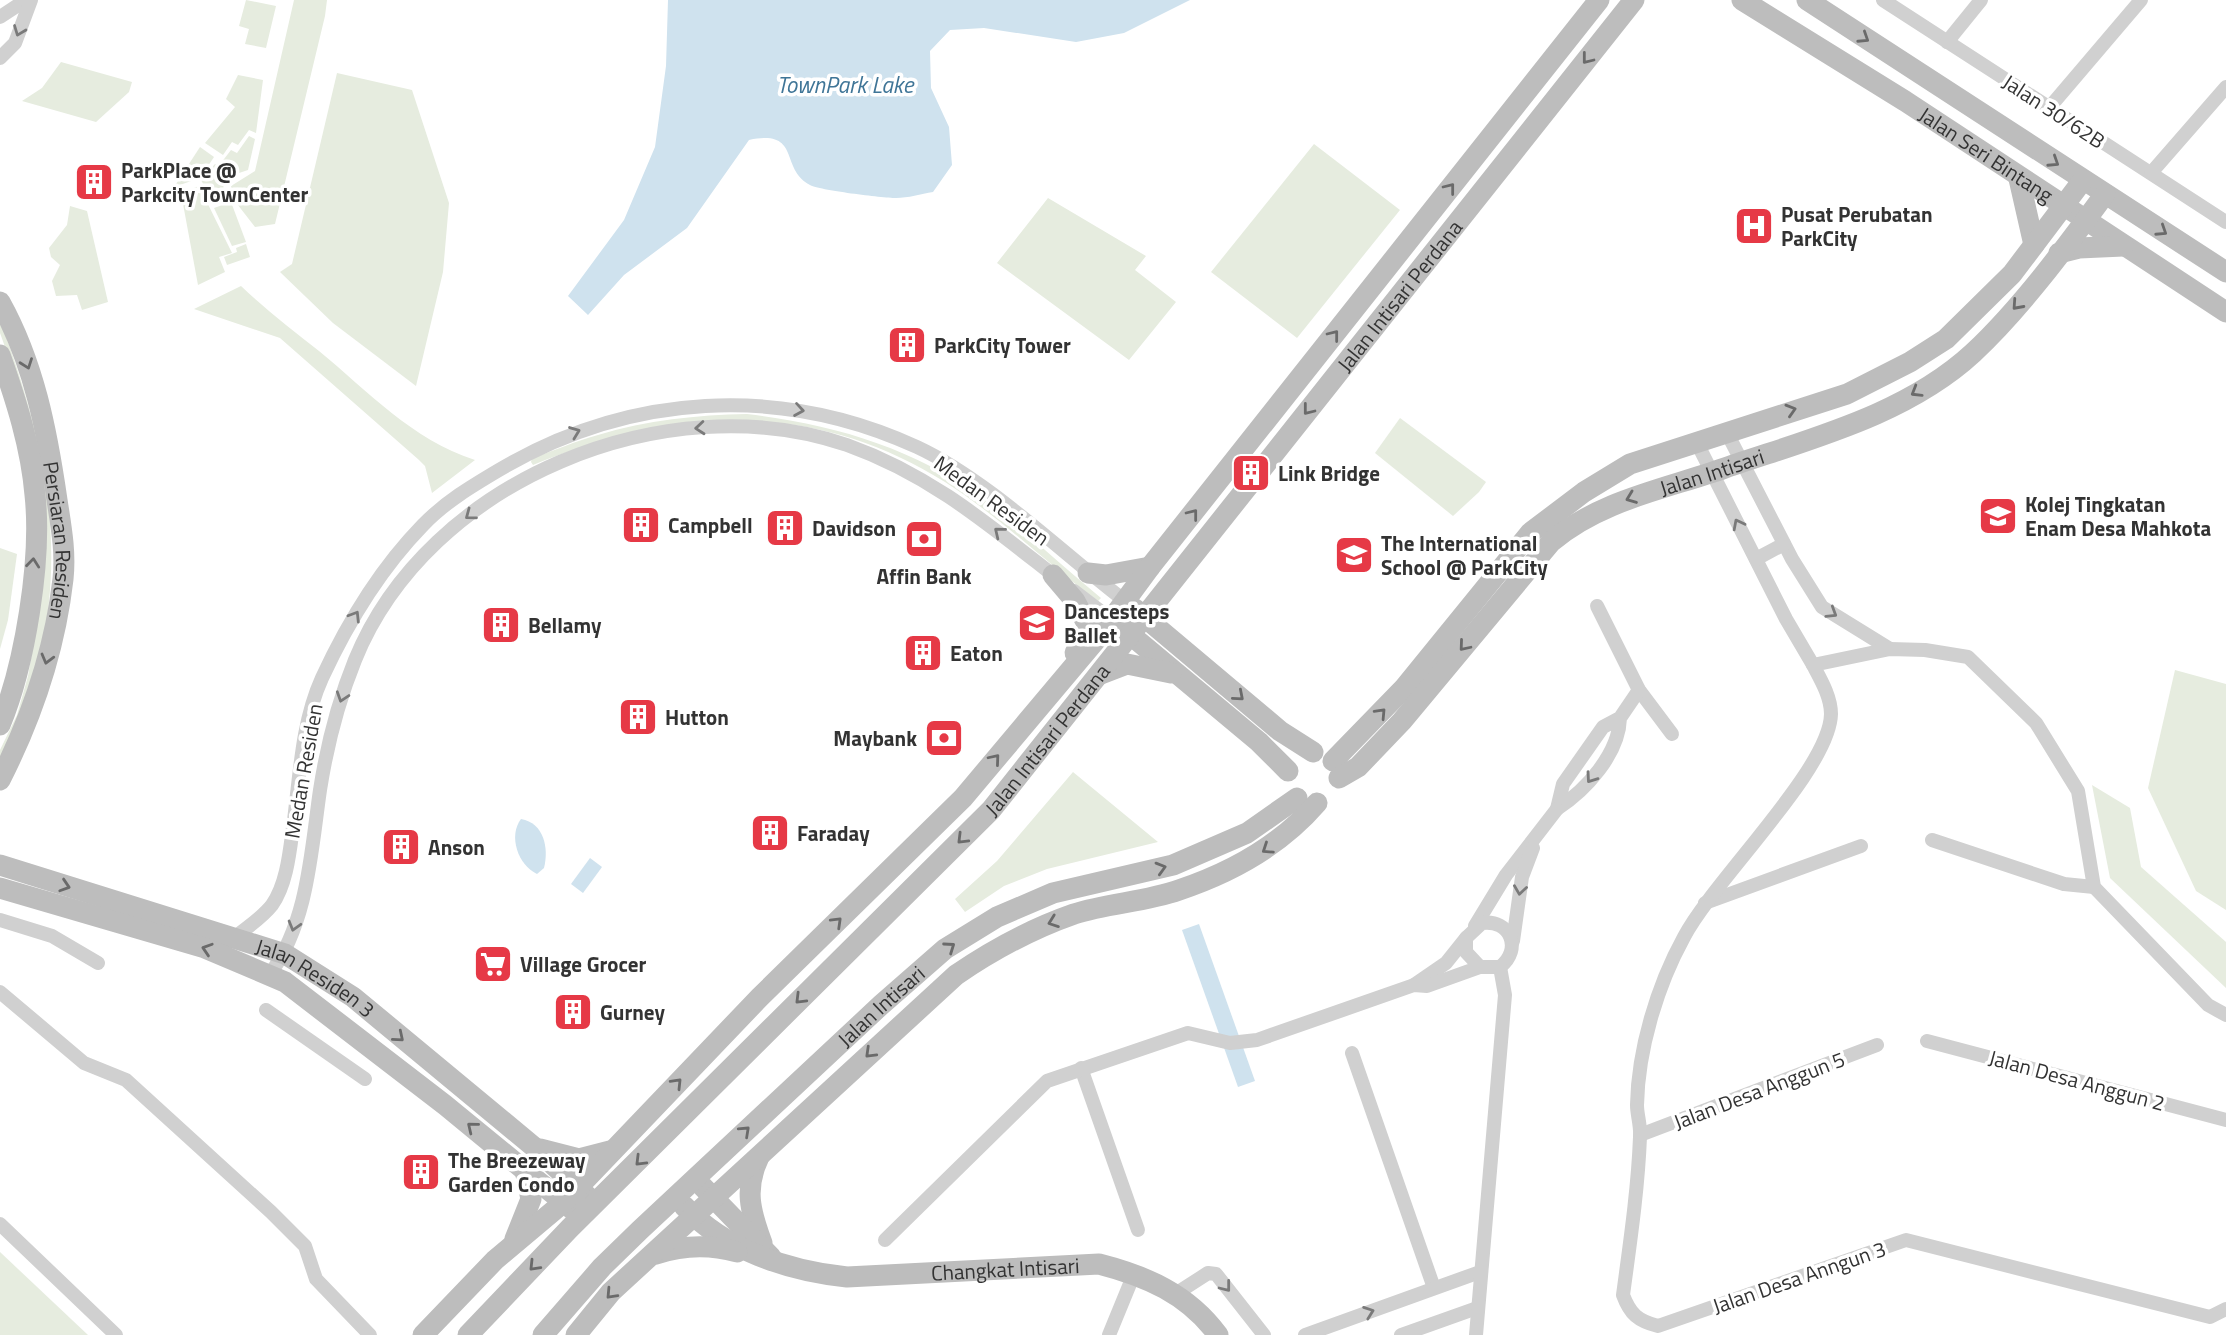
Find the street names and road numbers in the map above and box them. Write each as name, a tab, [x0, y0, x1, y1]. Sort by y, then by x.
street label: Jalan 30/62B	[1996, 66, 2112, 156]
street label: Jalan Seri Bintang	[1913, 98, 2060, 211]
street label: Jalan Intisari Perdana	[1329, 212, 1470, 378]
street label: Jalan Intisari	[1655, 440, 1768, 504]
street label: Medan Residen	[927, 447, 1057, 553]
street label: Persiaran Residen	[35, 459, 80, 623]
street label: Jalan Intisari Perdana	[977, 656, 1118, 824]
street label: Medan Residen	[275, 701, 331, 841]
street label: Jalan Residen 3	[252, 930, 382, 1025]
street label: Jalan Intisari	[830, 958, 932, 1054]
street label: Jalan Desa Anggun 2	[1985, 1041, 2169, 1119]
street label: Jalan Desa Anggun 5	[1669, 1043, 1849, 1137]
street label: Jalan Desa Anngun 3	[1708, 1232, 1890, 1322]
street label: Changkat Intisari	[930, 1249, 1080, 1289]

